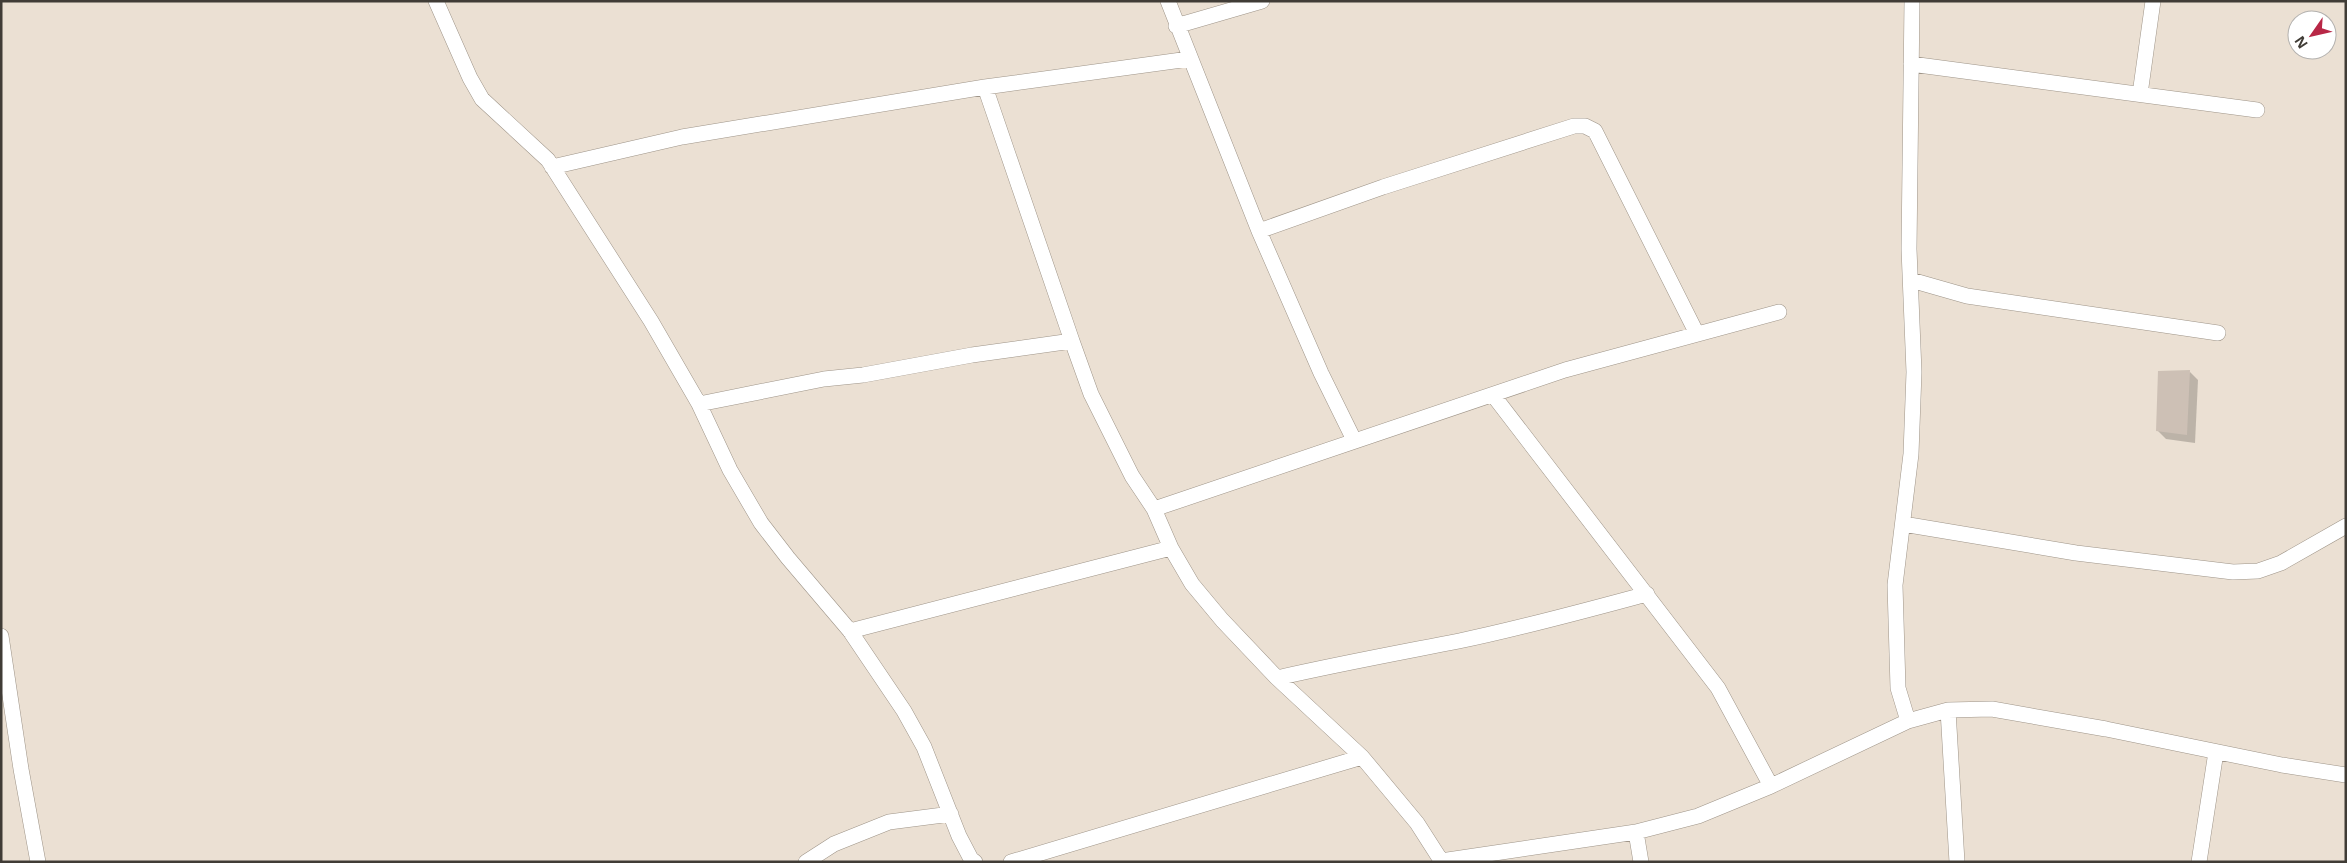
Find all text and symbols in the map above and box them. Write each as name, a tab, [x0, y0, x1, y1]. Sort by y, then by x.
north arrow	[2287, 10, 2337, 60]
text: N	[2290, 33, 2312, 53]

